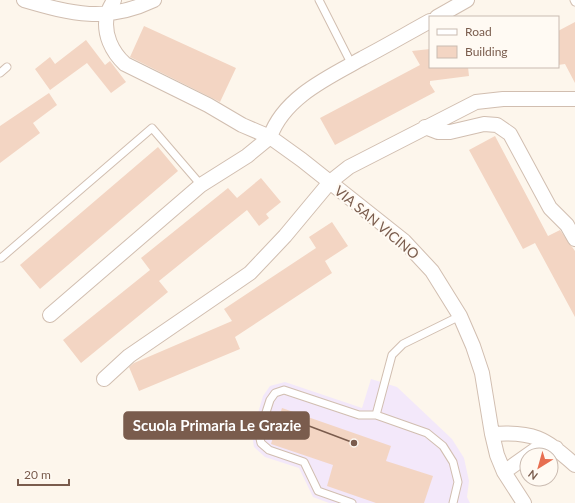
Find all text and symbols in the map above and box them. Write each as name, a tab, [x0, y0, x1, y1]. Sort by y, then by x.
legend	[429, 16, 559, 68]
text: Road	[465, 24, 492, 39]
text: Building	[465, 44, 508, 59]
street label: VIA SAN VICINO	[331, 182, 423, 262]
callout: Scuola Primaria Le Grazie	[124, 412, 309, 439]
text: Scuola Primaria Le Grazie	[133, 416, 301, 434]
north arrow	[519, 447, 559, 487]
scale bar	[18, 461, 69, 487]
text: 20 m	[24, 467, 51, 482]
text: N	[525, 468, 540, 483]

